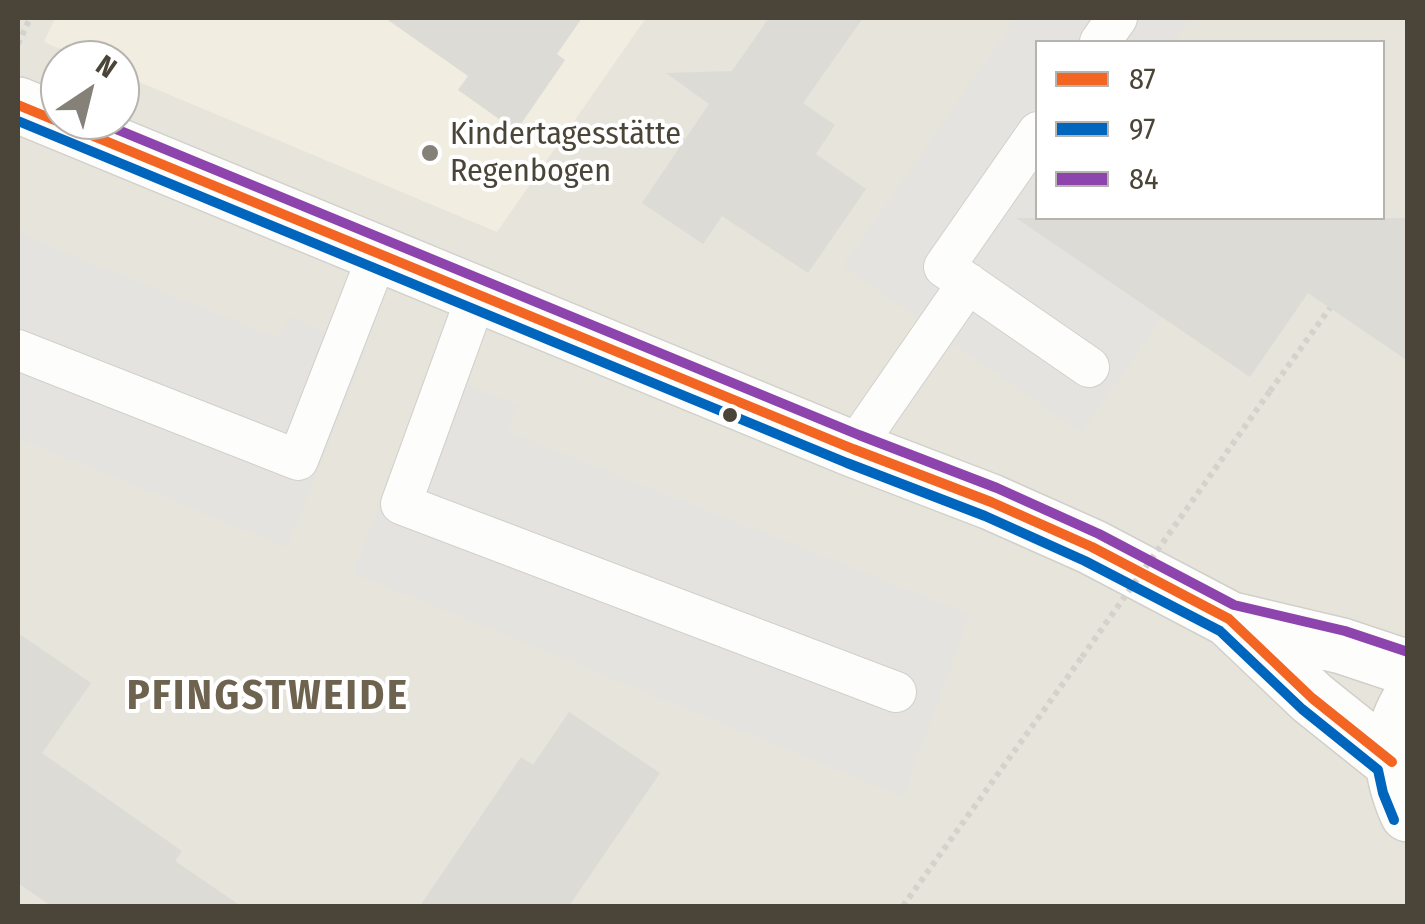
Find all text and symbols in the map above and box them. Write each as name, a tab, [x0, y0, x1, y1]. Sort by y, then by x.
north arrow	[40, 40, 140, 140]
legend	[1035, 40, 1385, 220]
text: N	[90, 48, 123, 85]
text: 87	[1129, 61, 1156, 97]
text: 97	[1129, 111, 1155, 147]
place label: Kindertagesstätte Regenbogen	[450, 116, 681, 191]
marker: Kindertagesstätte Regenbogen	[419, 142, 441, 164]
text: 84	[1129, 161, 1159, 197]
unlabelled marker	[720, 405, 740, 425]
district label: PFINGSTWEIDE	[127, 672, 409, 722]

